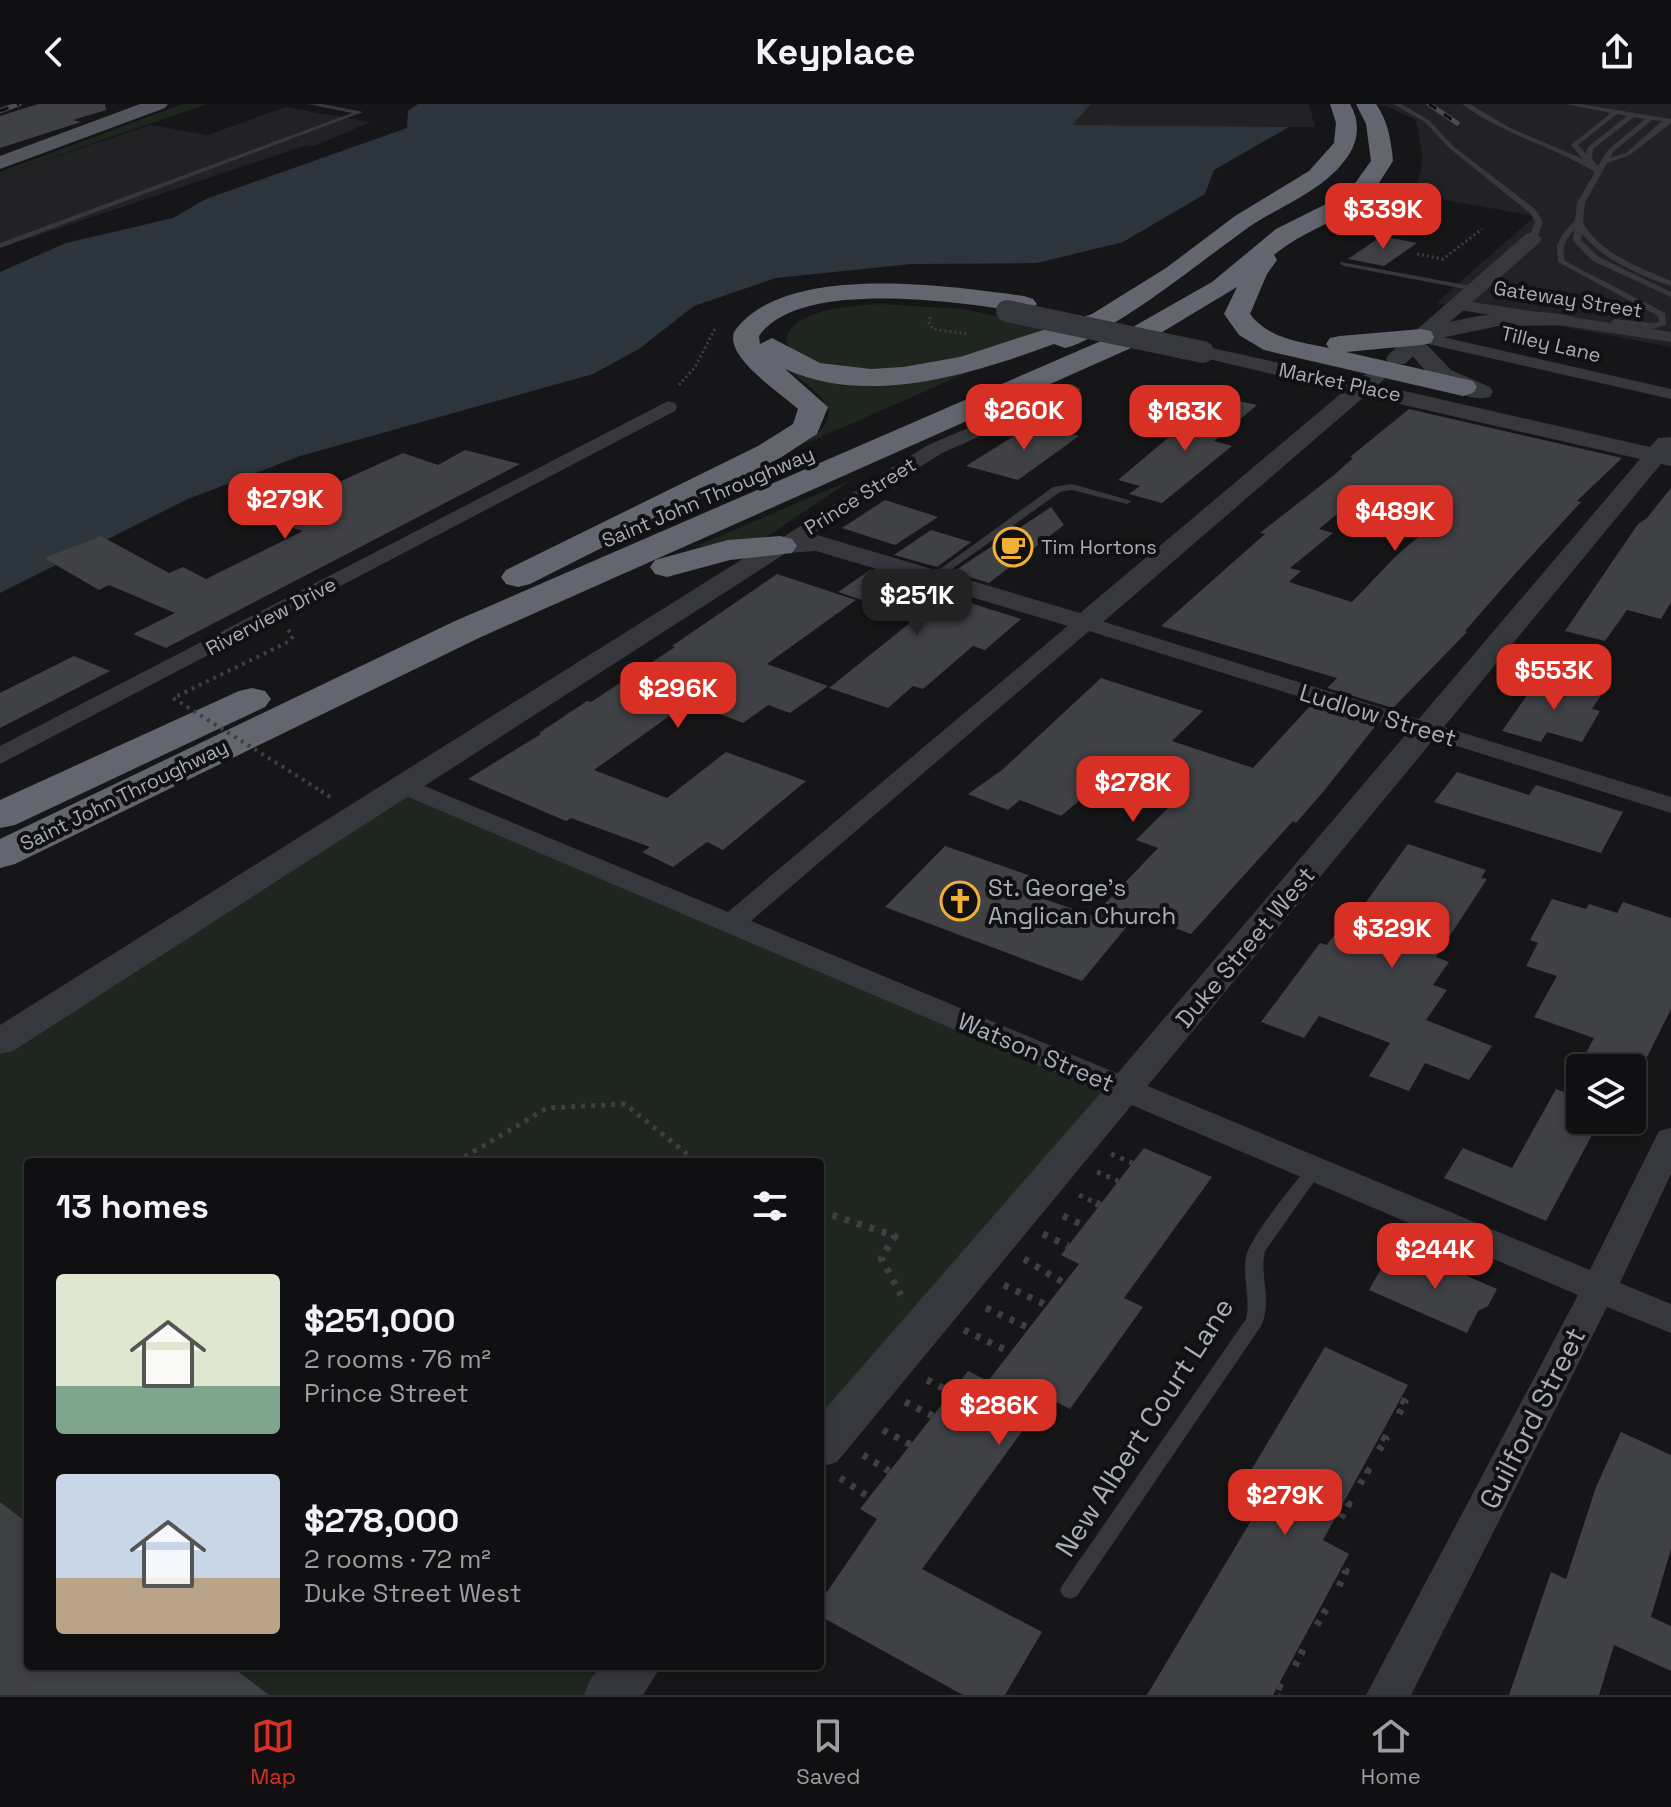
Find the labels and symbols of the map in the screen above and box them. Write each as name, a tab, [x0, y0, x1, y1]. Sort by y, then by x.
pin: $339K	[1327, 183, 1439, 251]
street label: Gateway Street	[1492, 274, 1644, 324]
street label: Tilley Lane	[1498, 320, 1604, 368]
street label: Market Place	[1276, 356, 1404, 408]
pin: $260K	[968, 384, 1080, 452]
pin: $183K	[1129, 385, 1241, 453]
street label: Saint John Throughway	[598, 440, 818, 554]
street label: Prince Street	[799, 451, 921, 541]
pin: $279K	[229, 473, 341, 541]
pin: $489K	[1339, 485, 1451, 553]
cafe icon: Tim Hortons	[992, 526, 1034, 568]
place label: Tim Hortons	[1041, 534, 1157, 560]
pin: $251K	[861, 569, 973, 637]
street label: Riverview Drive	[201, 571, 341, 661]
pin: $553K	[1498, 644, 1610, 712]
pin: $296K	[622, 662, 734, 730]
street label: Ludlow Street	[1296, 676, 1460, 754]
street label: Saint John Throughway	[16, 733, 232, 857]
pin: $278K	[1077, 756, 1189, 824]
street label: Duke Street West	[1169, 860, 1321, 1034]
place label: St. George's Anglican Church	[988, 872, 1176, 931]
church icon: St. George's Anglican Church	[939, 880, 981, 922]
pin: $329K	[1336, 902, 1448, 970]
street label: Watson Street	[953, 1005, 1119, 1099]
pin: $244K	[1379, 1223, 1491, 1291]
street label: New Albert Court Lane	[1047, 1291, 1241, 1563]
street label: Guilford Street	[1471, 1321, 1593, 1515]
pin: $286K	[943, 1379, 1055, 1447]
pin: $279K	[1229, 1469, 1341, 1537]

